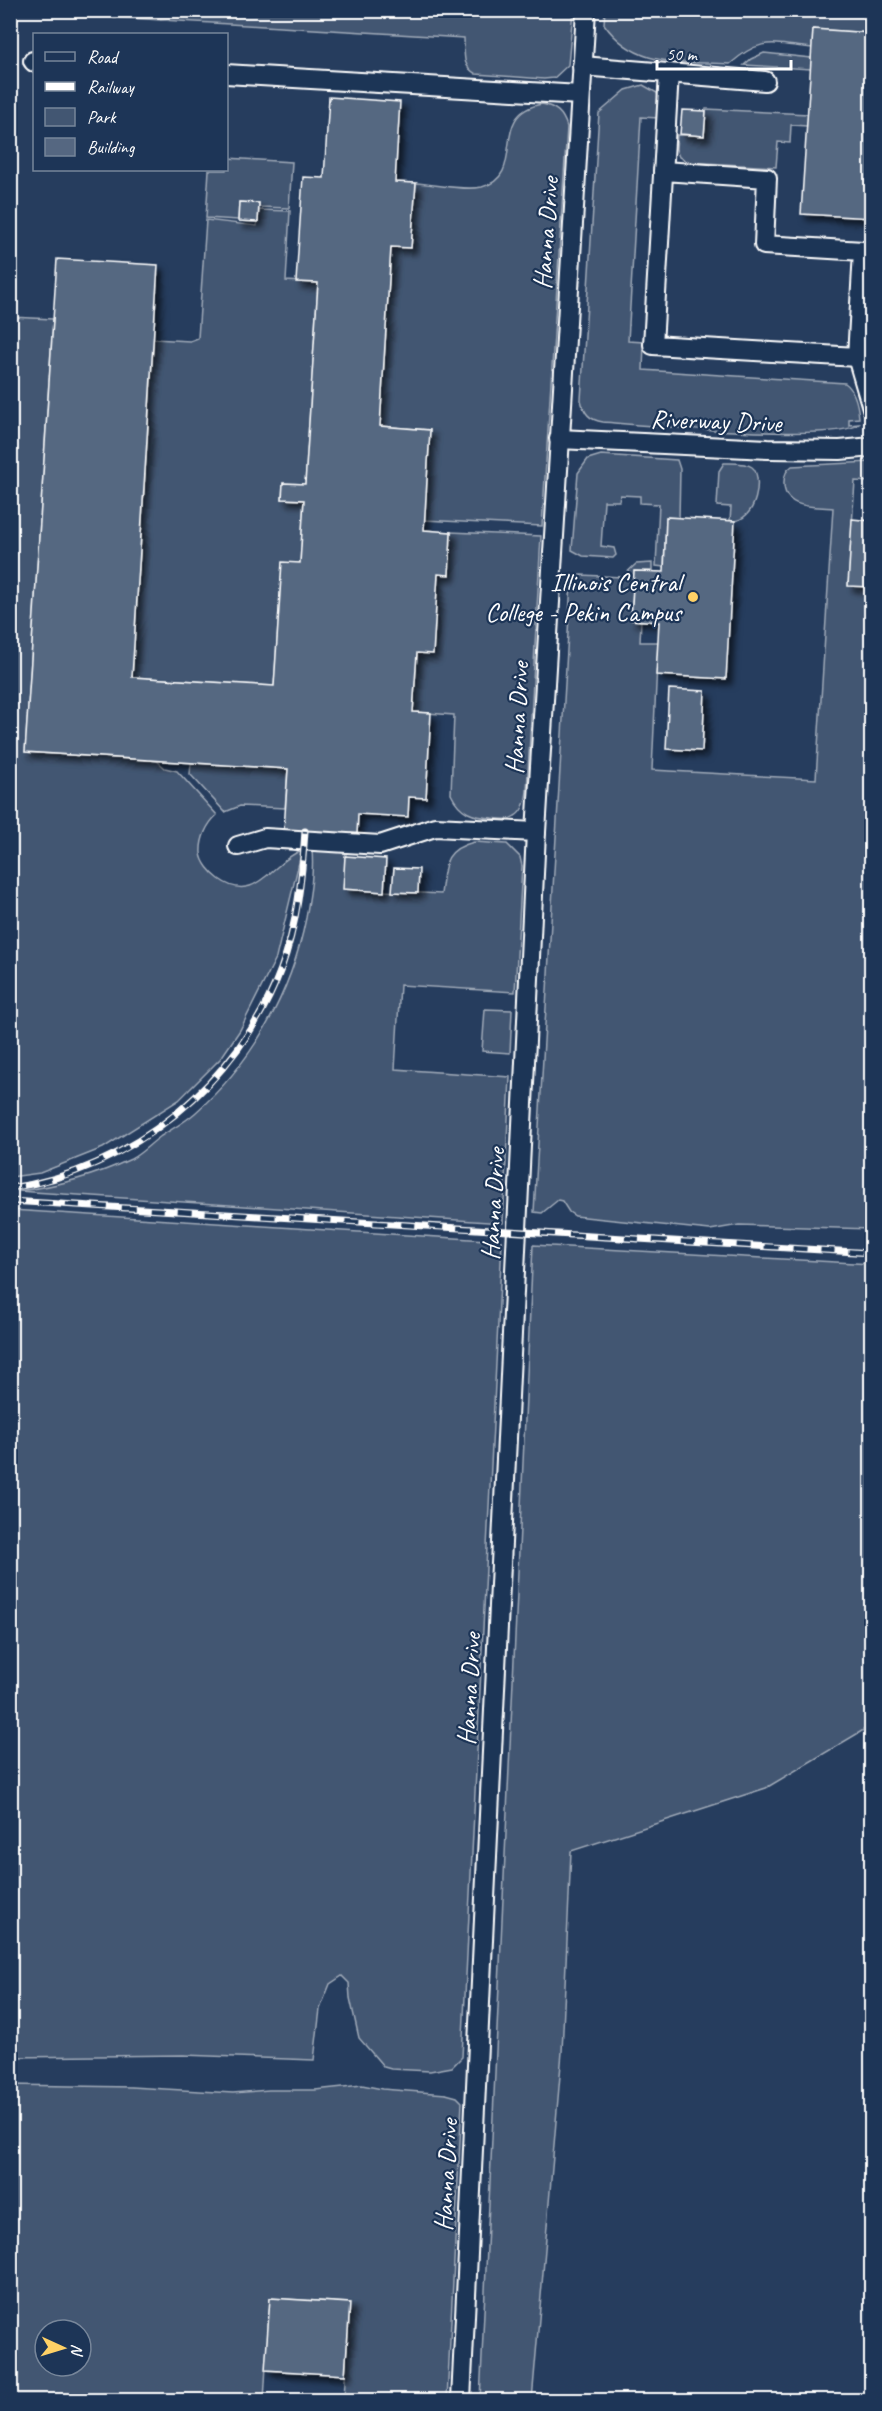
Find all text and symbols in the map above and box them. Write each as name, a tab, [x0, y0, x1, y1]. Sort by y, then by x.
legend	[33, 33, 228, 171]
scale bar	[657, 33, 790, 71]
text: 50 m	[666, 43, 699, 65]
text: Road	[87, 46, 120, 68]
text: Railway	[87, 76, 135, 98]
text: Park	[87, 106, 117, 128]
text: Building	[87, 136, 136, 158]
street label: Hanna Drive	[526, 173, 567, 290]
street label: Riverway Drive	[650, 402, 784, 440]
place label: Illinois Central College - Pekin Campus	[485, 566, 686, 629]
marker: Illinois Central College - Pekin Campus	[686, 590, 700, 604]
street label: Hanna Drive	[498, 658, 537, 775]
street label: Hanna Drive	[474, 1144, 513, 1261]
street label: Hanna Drive	[450, 1629, 489, 1746]
street label: Hanna Drive	[427, 2115, 466, 2232]
north arrow	[33, 2318, 93, 2378]
text: N	[66, 2343, 87, 2358]

